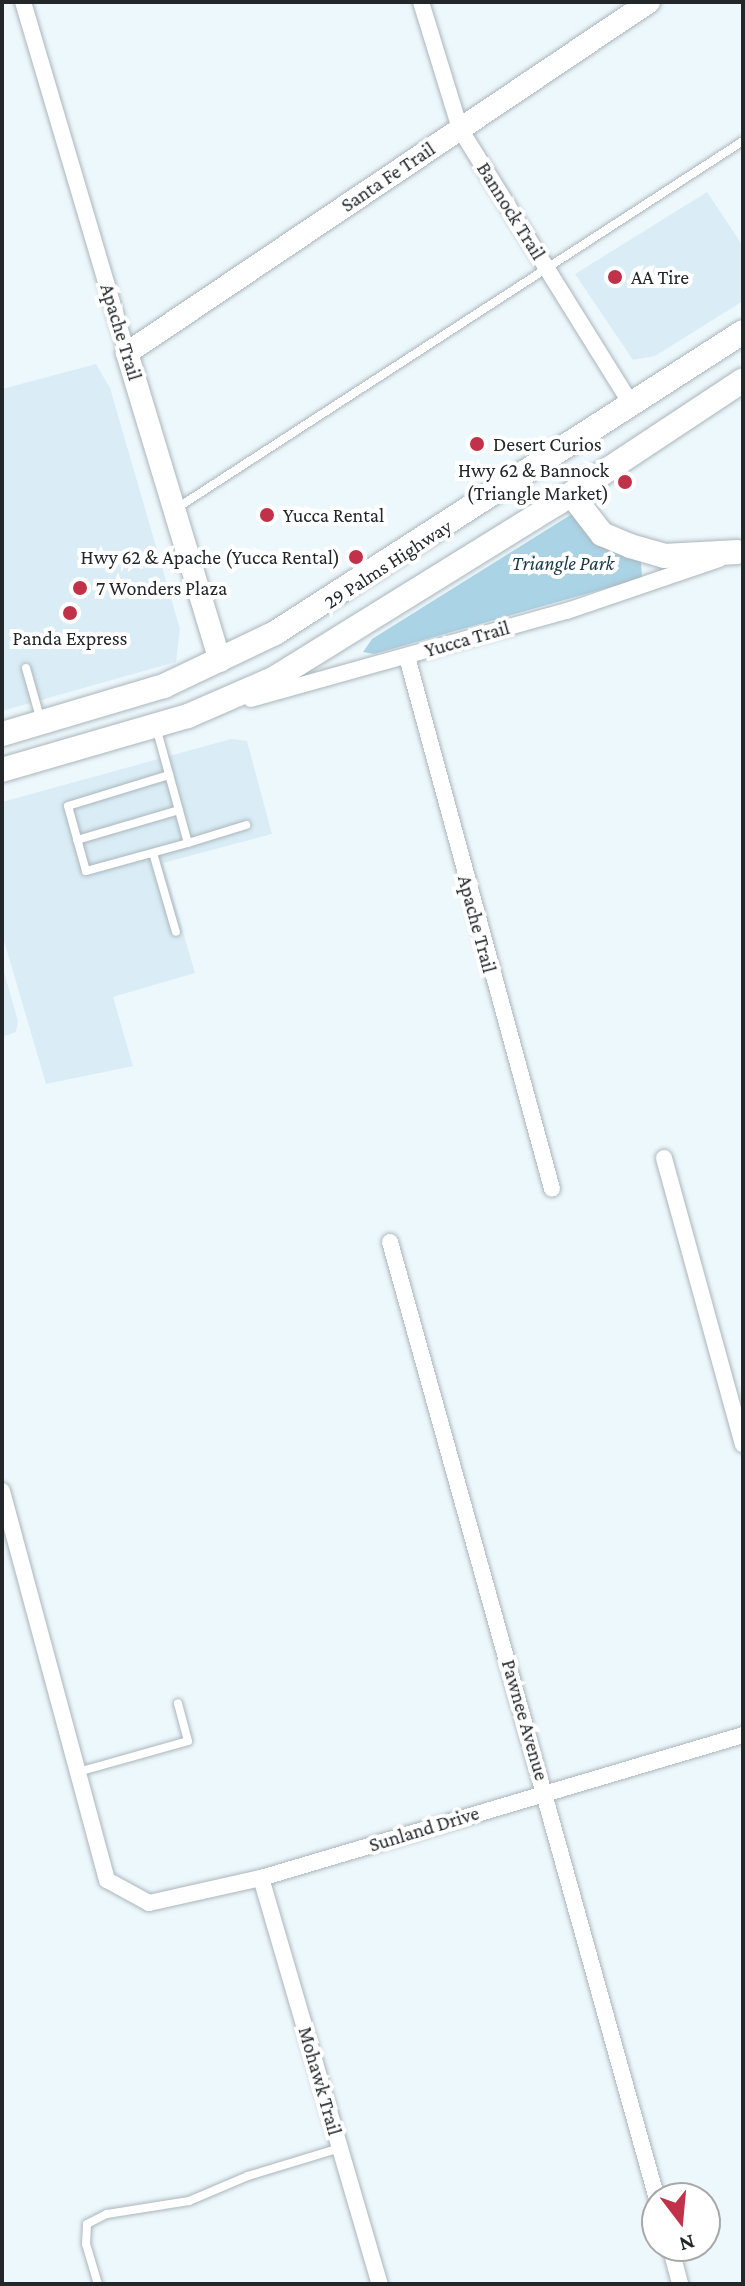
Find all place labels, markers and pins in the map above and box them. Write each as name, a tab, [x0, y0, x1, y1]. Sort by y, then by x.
place label: AA Tire	[631, 265, 689, 289]
marker: AA Tire	[606, 268, 624, 286]
place label: Desert Curios	[493, 432, 602, 456]
marker: Desert Curios	[468, 435, 486, 453]
place label: Hwy 62 & Bannock (Triangle Market)	[458, 458, 609, 505]
marker: Hwy 62 & Bannock (Triangle Market)	[616, 473, 634, 491]
place label: Yucca Rental	[283, 503, 384, 527]
marker: Yucca Rental	[258, 506, 276, 524]
place label: Hwy 62 & Apache (Yucca Rental)	[81, 545, 340, 569]
marker: Hwy 62 & Apache (Yucca Rental)	[347, 548, 365, 566]
place label: 7 Wonders Plaza	[96, 576, 227, 600]
marker: 7 Wonders Plaza	[71, 579, 89, 597]
marker: Panda Express	[61, 604, 79, 622]
place label: Panda Express	[13, 626, 127, 650]

